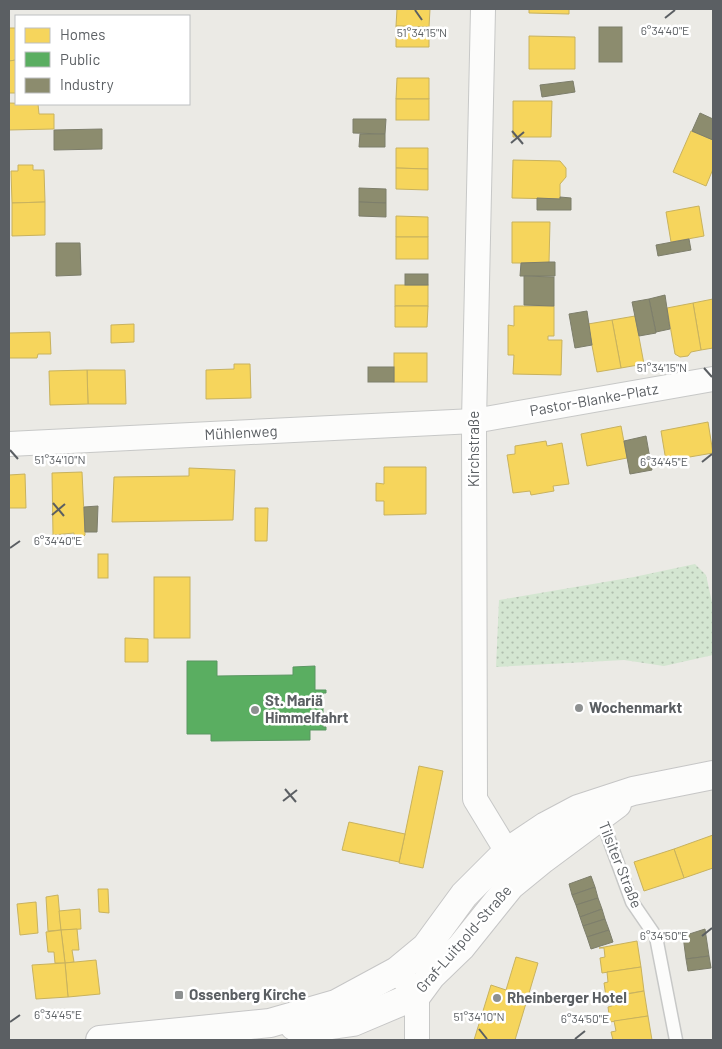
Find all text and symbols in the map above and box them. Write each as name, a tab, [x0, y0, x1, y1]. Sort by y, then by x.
legend	[15, 15, 190, 105]
text: 6°34'40"E	[641, 23, 689, 37]
text: Homes	[60, 25, 105, 43]
text: 51°34'15"N	[397, 25, 447, 39]
text: Public	[60, 50, 100, 68]
text: Industry	[60, 75, 114, 93]
text: 51°34'15"N	[637, 360, 687, 374]
street label: Pastor-Blanke-Platz	[528, 379, 660, 419]
street label: Kirchstraße	[464, 411, 482, 487]
street label: Mühlenweg	[204, 421, 278, 443]
text: 51°34'10"N	[34, 452, 86, 466]
text: 6°34'45"E	[640, 454, 688, 468]
text: 6°34'40"E	[34, 533, 82, 547]
place label: St. Mariä Himmelfahrt	[265, 691, 349, 726]
place label: Wochenmarkt	[589, 698, 682, 716]
marker: Wochenmarkt	[573, 702, 585, 714]
marker: St. Mariä Himmelfahrt	[249, 704, 261, 716]
street label: Tilsiter Straße	[595, 819, 647, 911]
street label: Graf-Luitpold-Straße	[412, 881, 515, 996]
text: 6°34'50"E	[640, 928, 688, 942]
place label: Ossenberg Kirche	[189, 985, 306, 1003]
place label: Rheinberger Hotel	[507, 988, 627, 1006]
marker: Ossenberg Kirche	[173, 989, 185, 1001]
marker: Rheinberger Hotel	[491, 992, 503, 1004]
text: 6°34'45"E	[34, 1007, 82, 1021]
text: 51°34'10"N	[453, 1009, 505, 1023]
text: 6°34'50"E	[561, 1011, 609, 1025]

